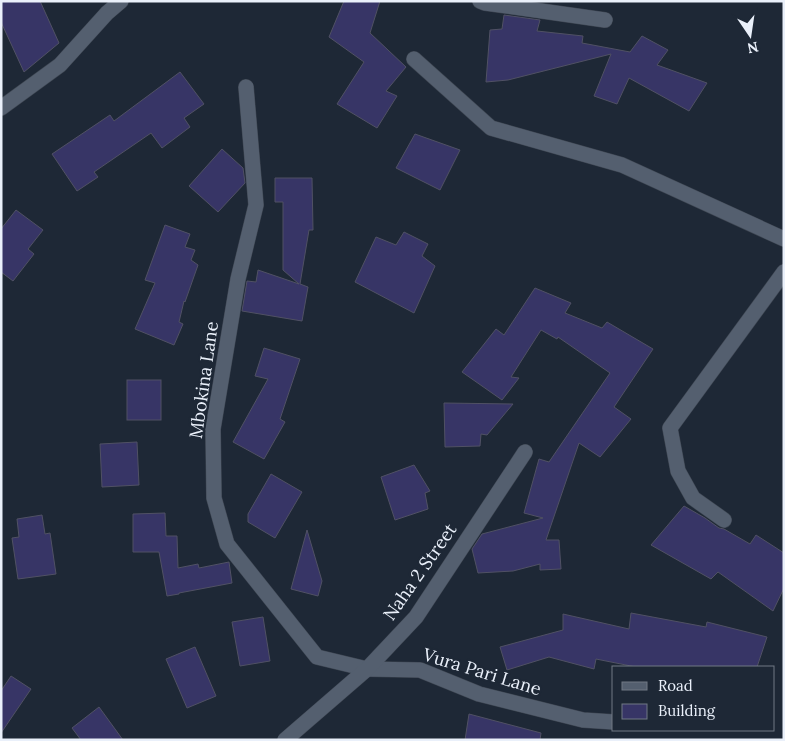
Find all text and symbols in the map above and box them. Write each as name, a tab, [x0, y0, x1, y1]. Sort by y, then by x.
north arrow	[725, 10, 775, 60]
text: N	[745, 38, 760, 58]
street label: Mbokina Lane	[184, 320, 223, 440]
street label: Naha 2 Street	[378, 519, 461, 625]
street label: Vura Pari Lane	[419, 642, 544, 700]
legend	[612, 666, 775, 731]
text: Road	[658, 676, 693, 695]
text: Building	[658, 701, 716, 720]

